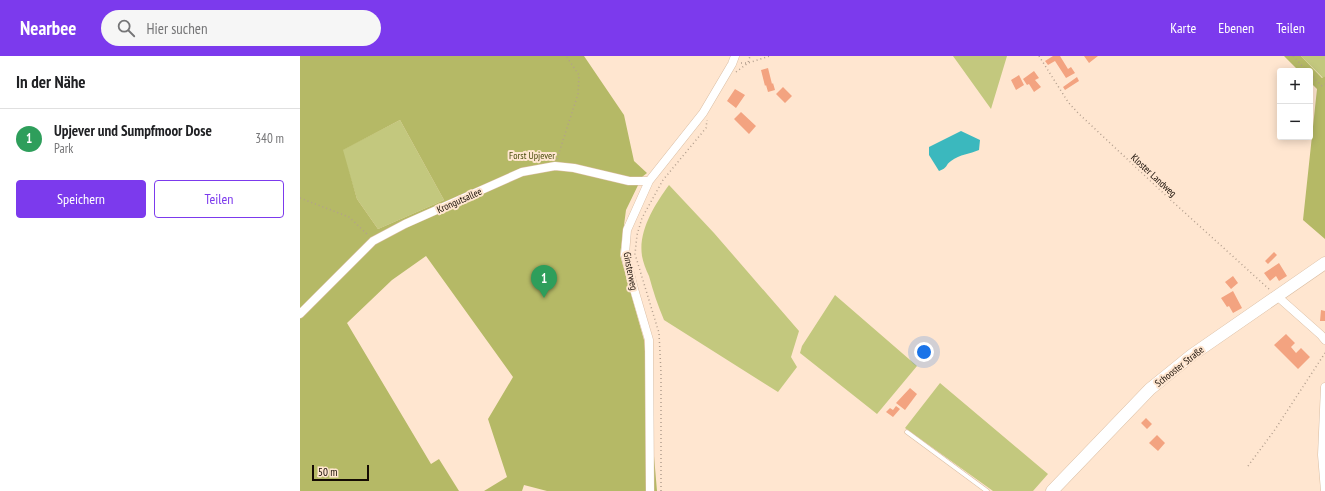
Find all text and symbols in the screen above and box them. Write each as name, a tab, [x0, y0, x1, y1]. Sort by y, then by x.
search box	[101, 10, 381, 46]
text: Nearbee	[20, 16, 77, 40]
icon: search	[115, 17, 137, 39]
text: Hier suchen	[147, 19, 208, 38]
text: Karte	[1170, 19, 1196, 37]
text: Ebenen	[1218, 19, 1254, 37]
text: Teilen	[1276, 19, 1305, 37]
map controls	[1277, 68, 1313, 140]
button: +	[1277, 68, 1313, 104]
text: In der Nähe	[16, 71, 86, 93]
button: −	[1277, 104, 1313, 140]
text: Upjever und Sumpfmoor Dose	[54, 121, 212, 140]
text: 1	[26, 130, 32, 147]
text: 340 m	[255, 130, 284, 147]
text: Park	[54, 140, 73, 157]
park label: Forst Upjever	[509, 149, 555, 162]
street label: Kloster Landweg	[1128, 151, 1179, 200]
button: Speichern	[16, 180, 146, 218]
button: Teilen	[154, 180, 284, 218]
street label: Krongutsallee	[435, 185, 484, 216]
street label: Ginsterweg	[620, 251, 641, 291]
pin: 1	[531, 265, 557, 298]
your location	[914, 342, 934, 362]
street label: Schooster Straße	[1152, 343, 1206, 390]
scale bar	[312, 463, 369, 482]
text: 50 m	[318, 465, 337, 479]

